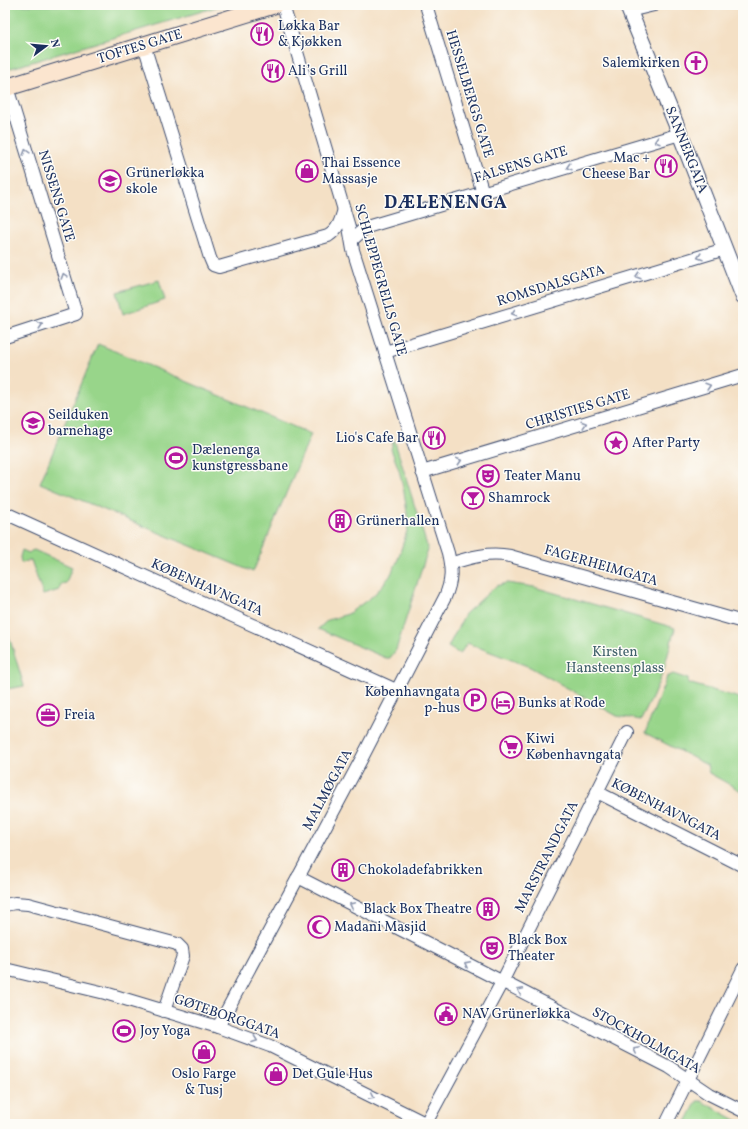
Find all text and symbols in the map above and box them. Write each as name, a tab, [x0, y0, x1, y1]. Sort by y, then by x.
place label: Løkka Bar & Kjøkken	[278, 17, 342, 52]
restaurant icon: Løkka Bar & Kjøkken	[249, 21, 275, 47]
street label: TOFTES GATE	[95, 25, 185, 69]
north arrow	[26, 26, 66, 66]
street label: HESSELBERGS GATE	[440, 28, 498, 160]
text: N	[46, 38, 62, 50]
church icon: Salemkirken	[683, 50, 709, 76]
place label: Salemkirken	[602, 54, 680, 73]
restaurant icon: Ali’s Grill	[260, 58, 286, 84]
place label: Ali’s Grill	[288, 62, 348, 81]
street label: SANNERGATA	[660, 104, 712, 196]
one-way arrow	[653, 136, 660, 145]
street label: FALSENS GATE	[472, 142, 570, 188]
street label: NISSENS GATE	[33, 148, 79, 244]
one-way arrow	[22, 149, 31, 156]
place label: Mac + Cheese Bar	[582, 149, 650, 184]
restaurant icon: Mac + Cheese Bar	[653, 153, 679, 179]
place label: Thai Essence Massasje	[322, 154, 401, 189]
shop icon: Thai Essence Massasje	[294, 158, 320, 184]
one-way arrow	[566, 162, 573, 171]
place label: Grünerløkka skole	[126, 164, 205, 199]
school or university icon: Grünerløkka skole	[97, 168, 123, 194]
district label: DÆLENENGA	[384, 191, 508, 216]
street label: SCHLEPPEGRELLS GATE	[349, 202, 411, 358]
one-way arrow	[697, 252, 704, 261]
street label: ROMSDALSGATA	[495, 261, 607, 311]
one-way arrow	[635, 271, 642, 279]
one-way arrow	[60, 273, 69, 280]
one-way arrow	[510, 309, 517, 317]
one-way arrow	[37, 322, 44, 330]
one-way arrow	[705, 382, 712, 391]
street label: CHRISTIES GATE	[524, 385, 632, 435]
place label: Seilduken barnehage	[48, 406, 113, 441]
school or university icon: Seilduken barnehage	[20, 410, 46, 436]
one-way arrow	[580, 420, 587, 428]
restaurant icon: Lio's Cafe Bar	[421, 425, 447, 451]
place label: Lio's Cafe Bar	[336, 429, 418, 448]
place icon: After Party	[603, 430, 629, 456]
place label: After Party	[632, 434, 701, 453]
place label: Dælenenga kunstgressbane	[192, 441, 288, 476]
sports icon: Dælenenga kunstgressbane	[163, 445, 189, 471]
one-way arrow	[456, 457, 463, 466]
theatre icon: Teater Manu	[475, 463, 501, 489]
place label: Teater Manu	[504, 467, 581, 486]
bar icon: Shamrock	[460, 485, 486, 511]
place label: Shamrock	[488, 489, 551, 508]
building icon: Grünerhallen	[327, 508, 353, 534]
place label: Grünerhallen	[356, 512, 440, 531]
street label: FAGERHEIMGATA	[542, 541, 660, 591]
street label: KØBENHAVNGATA	[148, 555, 266, 621]
park label: Kirsten Hansteens plass	[566, 643, 664, 678]
place label: Københavngata p-hus	[365, 683, 460, 718]
parking icon: Københavngata p-hus	[462, 687, 488, 713]
hotel icon: Bunks at Rode	[490, 690, 516, 716]
place label: Bunks at Rode	[518, 694, 606, 713]
office icon: Freia	[35, 702, 61, 728]
place label: Freia	[64, 706, 95, 725]
place label: Kiwi Københavngata	[526, 730, 621, 765]
supermarket icon: Kiwi Københavngata	[498, 734, 524, 760]
street label: MALMØGATA	[299, 746, 358, 834]
street label: KØBENHAVNGATA	[608, 774, 724, 846]
street label: MARSTRANDGATA	[511, 798, 584, 916]
building icon: Chokoladefabrikken	[330, 857, 356, 883]
place label: Chokoladefabrikken	[358, 861, 483, 880]
building icon: Black Box Theatre	[475, 896, 501, 922]
place label: Black Box Theatre	[363, 900, 472, 919]
one-way arrow	[348, 902, 356, 909]
mosque icon: Madani Masjid	[306, 914, 332, 940]
place label: Madani Masjid	[334, 918, 426, 937]
place label: Black Box Theater	[508, 931, 567, 966]
theatre icon: Black Box Theater	[479, 935, 505, 961]
one-way arrow	[464, 961, 472, 969]
one-way arrow	[517, 988, 524, 996]
street label: GØTEBORGGATA	[171, 990, 283, 1044]
public building icon: NAV Grünerløkka	[433, 1001, 459, 1027]
street label: STOCKHOLMGATA	[588, 1003, 704, 1079]
place label: NAV Grünerløkka	[462, 1005, 570, 1024]
sports icon: Joy Yoga	[111, 1018, 137, 1044]
place label: Joy Yoga	[140, 1022, 191, 1041]
one-way arrow	[252, 1036, 259, 1044]
shop icon: Oslo Farge & Tusj	[191, 1039, 217, 1065]
one-way arrow	[633, 1047, 640, 1055]
shop icon: Det Gule Hus	[263, 1061, 289, 1087]
place label: Oslo Farge & Tusj	[172, 1065, 237, 1100]
place label: Det Gule Hus	[292, 1065, 373, 1084]
one-way arrow	[368, 1091, 376, 1099]

